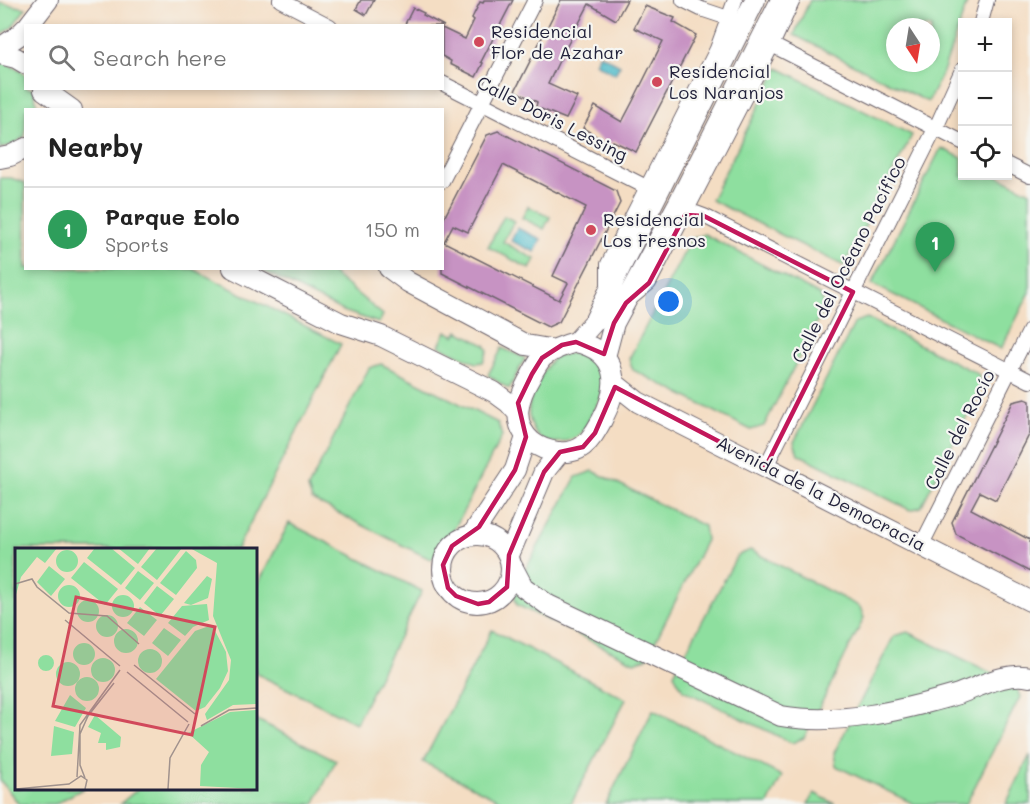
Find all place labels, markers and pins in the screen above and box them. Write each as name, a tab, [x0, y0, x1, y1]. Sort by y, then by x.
place label: Residencial Flor de Azahar	[491, 19, 623, 64]
marker: Residencial Flor de Azahar	[472, 35, 486, 49]
place label: Residencial Los Naranjos	[669, 59, 784, 104]
marker: Residencial Los Naranjos	[650, 75, 664, 89]
place label: Residencial Los Fresnos	[603, 207, 706, 252]
pin: 1	[916, 222, 954, 272]
marker: Residencial Los Fresnos	[584, 223, 598, 237]

